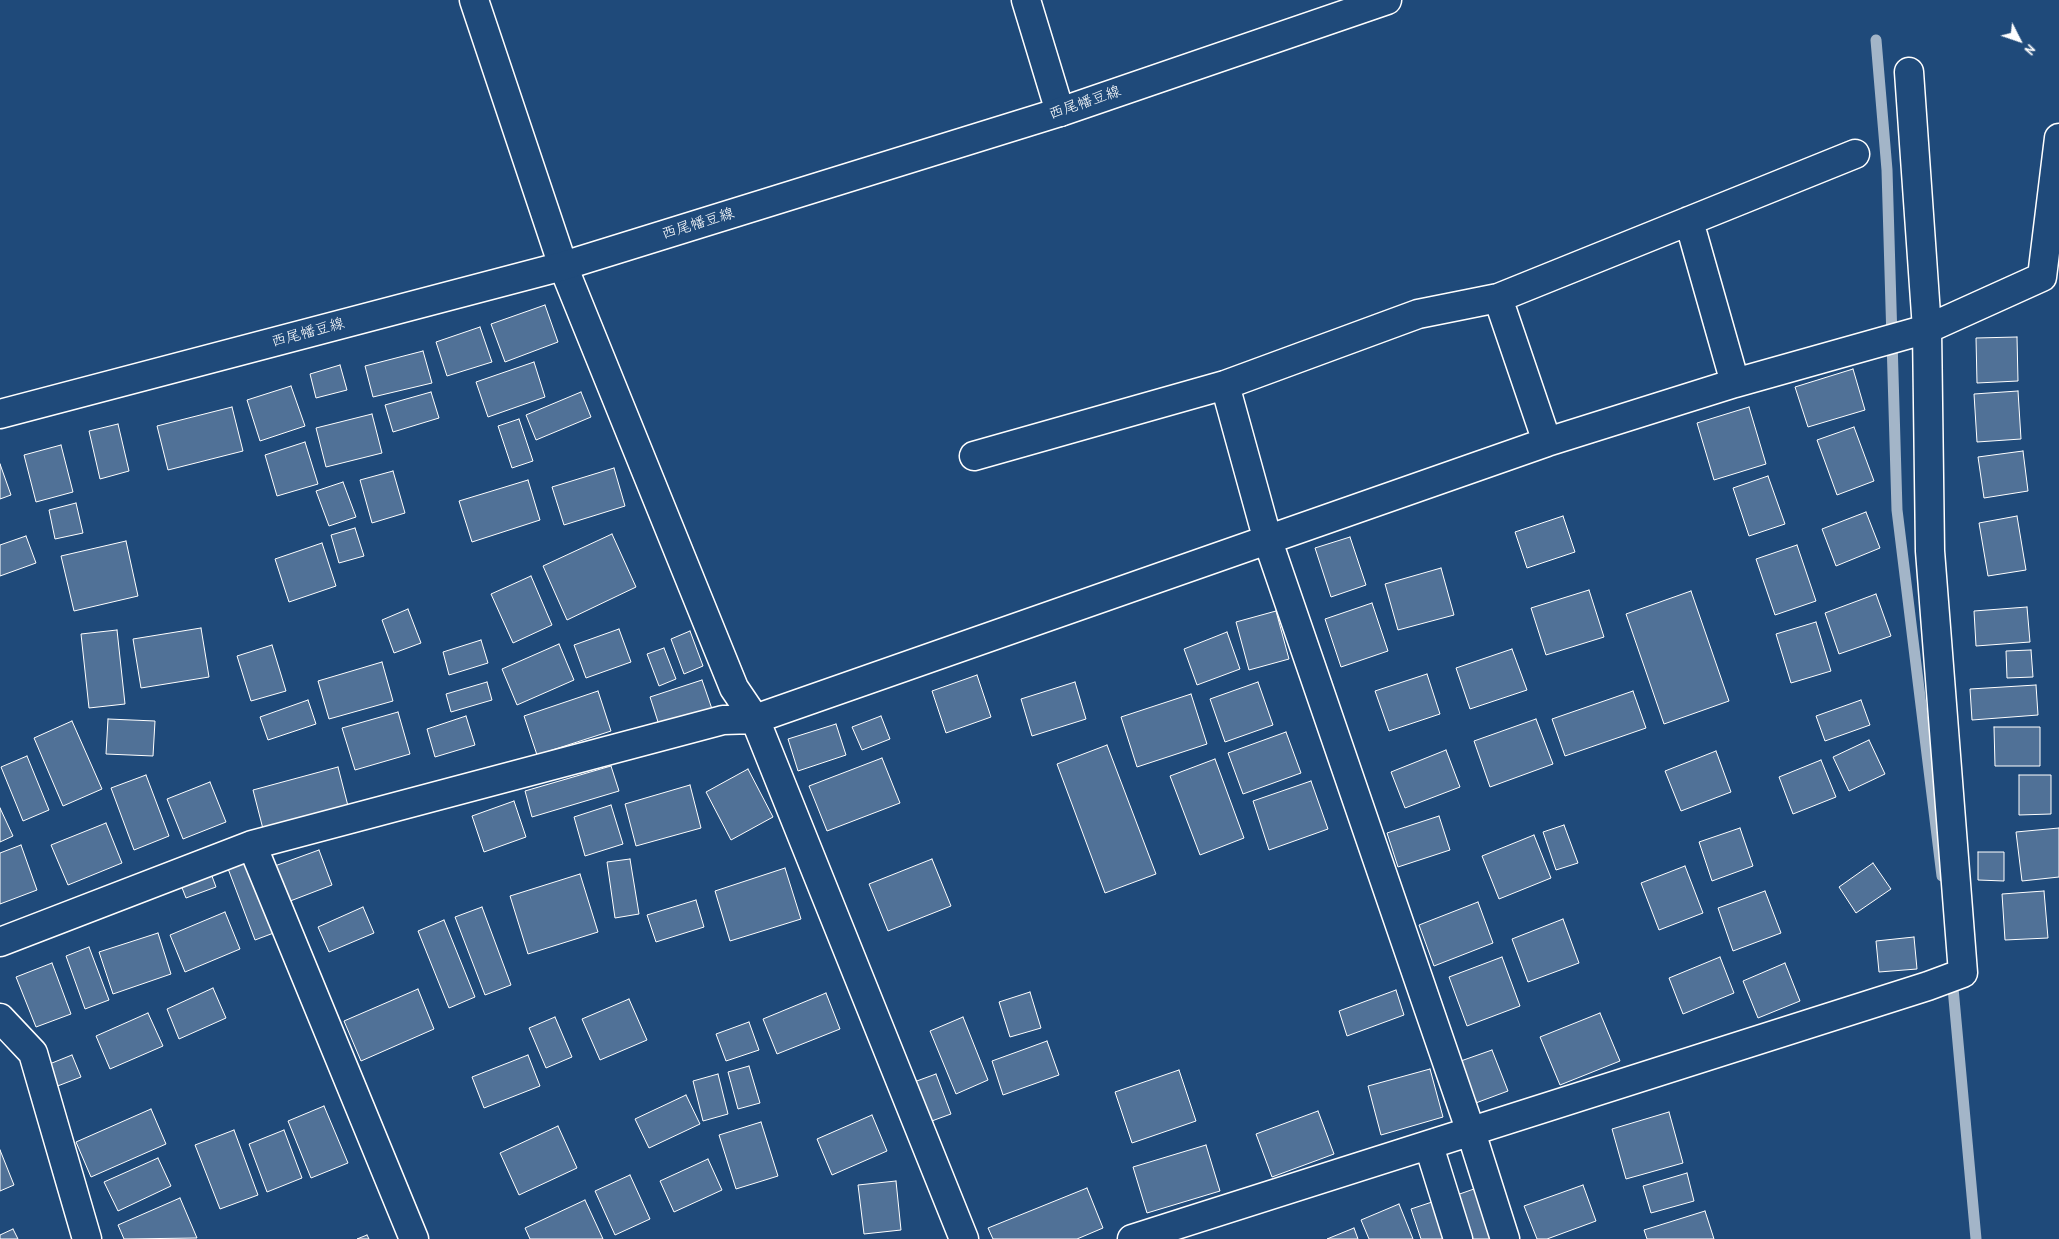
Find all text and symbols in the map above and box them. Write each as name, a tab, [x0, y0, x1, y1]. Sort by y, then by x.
north arrow	[1994, 15, 2044, 65]
text: N	[2021, 41, 2040, 59]
street label: 西尾幡豆線	[1047, 82, 1123, 124]
street label: 西尾幡豆線	[660, 204, 736, 244]
street label: 西尾幡豆線	[269, 315, 347, 351]

